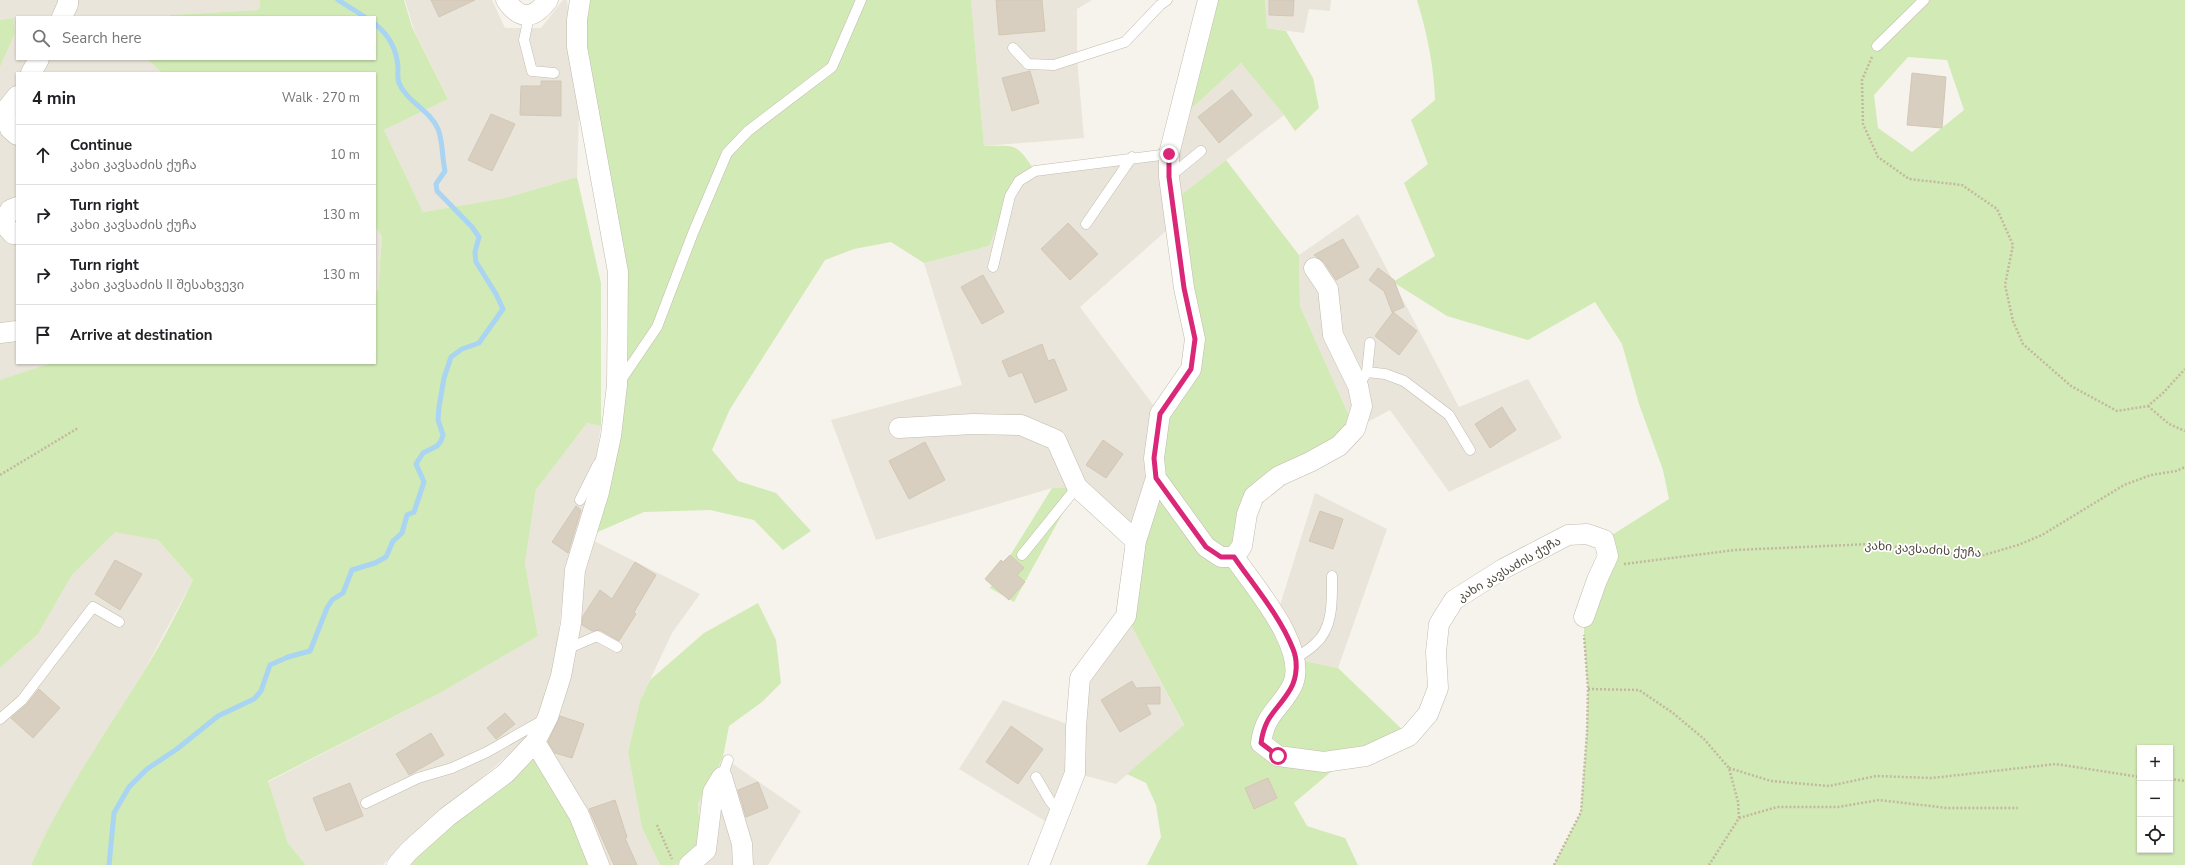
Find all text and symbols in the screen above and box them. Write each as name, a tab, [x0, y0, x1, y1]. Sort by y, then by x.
search box	[16, 16, 376, 60]
icon: search	[30, 27, 52, 49]
text: Search here	[62, 28, 142, 48]
text: 4 min	[32, 87, 76, 110]
text: Walk · 270 m	[282, 89, 360, 107]
text: Continue	[70, 135, 132, 155]
icon: ahead	[32, 144, 54, 166]
route end	[1160, 145, 1178, 163]
text: 10 m	[330, 146, 360, 164]
text: კახი კავსაძის ქუჩა	[70, 156, 197, 174]
text: Turn right	[70, 195, 139, 215]
icon: right	[32, 204, 54, 226]
text: 130 m	[322, 206, 360, 224]
text: კახი კავსაძის ქუჩა	[70, 216, 197, 234]
text: Turn right	[70, 255, 139, 275]
icon: right	[32, 264, 54, 286]
text: 130 m	[322, 266, 360, 284]
text: კახი კავსაძის II შესახვევი	[70, 276, 244, 294]
icon: arrive	[32, 324, 54, 346]
text: Arrive at destination	[70, 325, 213, 345]
street label: კახი კავსაძის ქუჩა	[1454, 533, 1564, 605]
street label: კახი კავსაძის ქუჩა	[1864, 537, 1982, 561]
map controls	[2137, 745, 2173, 853]
button: +	[2137, 745, 2173, 781]
route start	[1269, 747, 1287, 765]
button: −	[2137, 781, 2173, 817]
button: locate	[2137, 817, 2173, 853]

